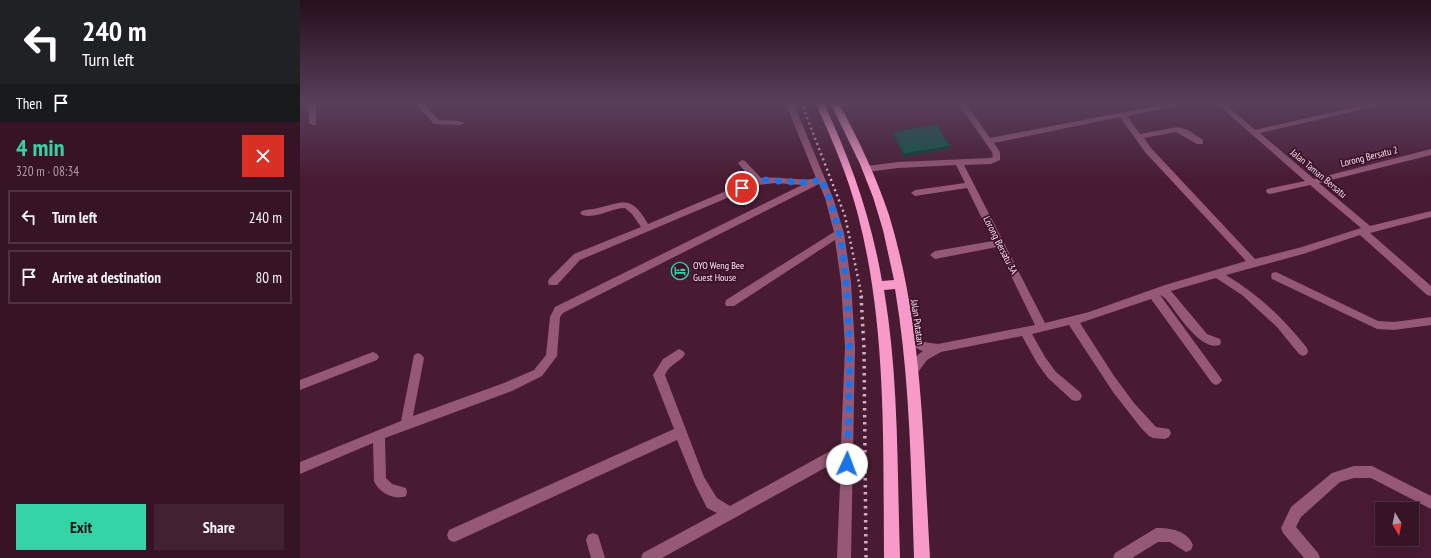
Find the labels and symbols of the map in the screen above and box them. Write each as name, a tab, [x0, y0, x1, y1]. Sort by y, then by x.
street label: Lorong Bersatu 2	[1339, 143, 1399, 170]
street label: Jalan Taman Bersatu	[1287, 145, 1350, 201]
pin	[725, 171, 759, 205]
street label: Lorong Bersatu 3A	[980, 214, 1021, 277]
place label: OYO Weng Bee Guest House	[693, 259, 744, 284]
hotel icon: OYO Weng Bee Guest House	[670, 261, 690, 281]
street label: Jalan Putatan	[908, 298, 927, 346]
position arrow	[826, 443, 868, 485]
north arrow	[1375, 502, 1419, 546]

